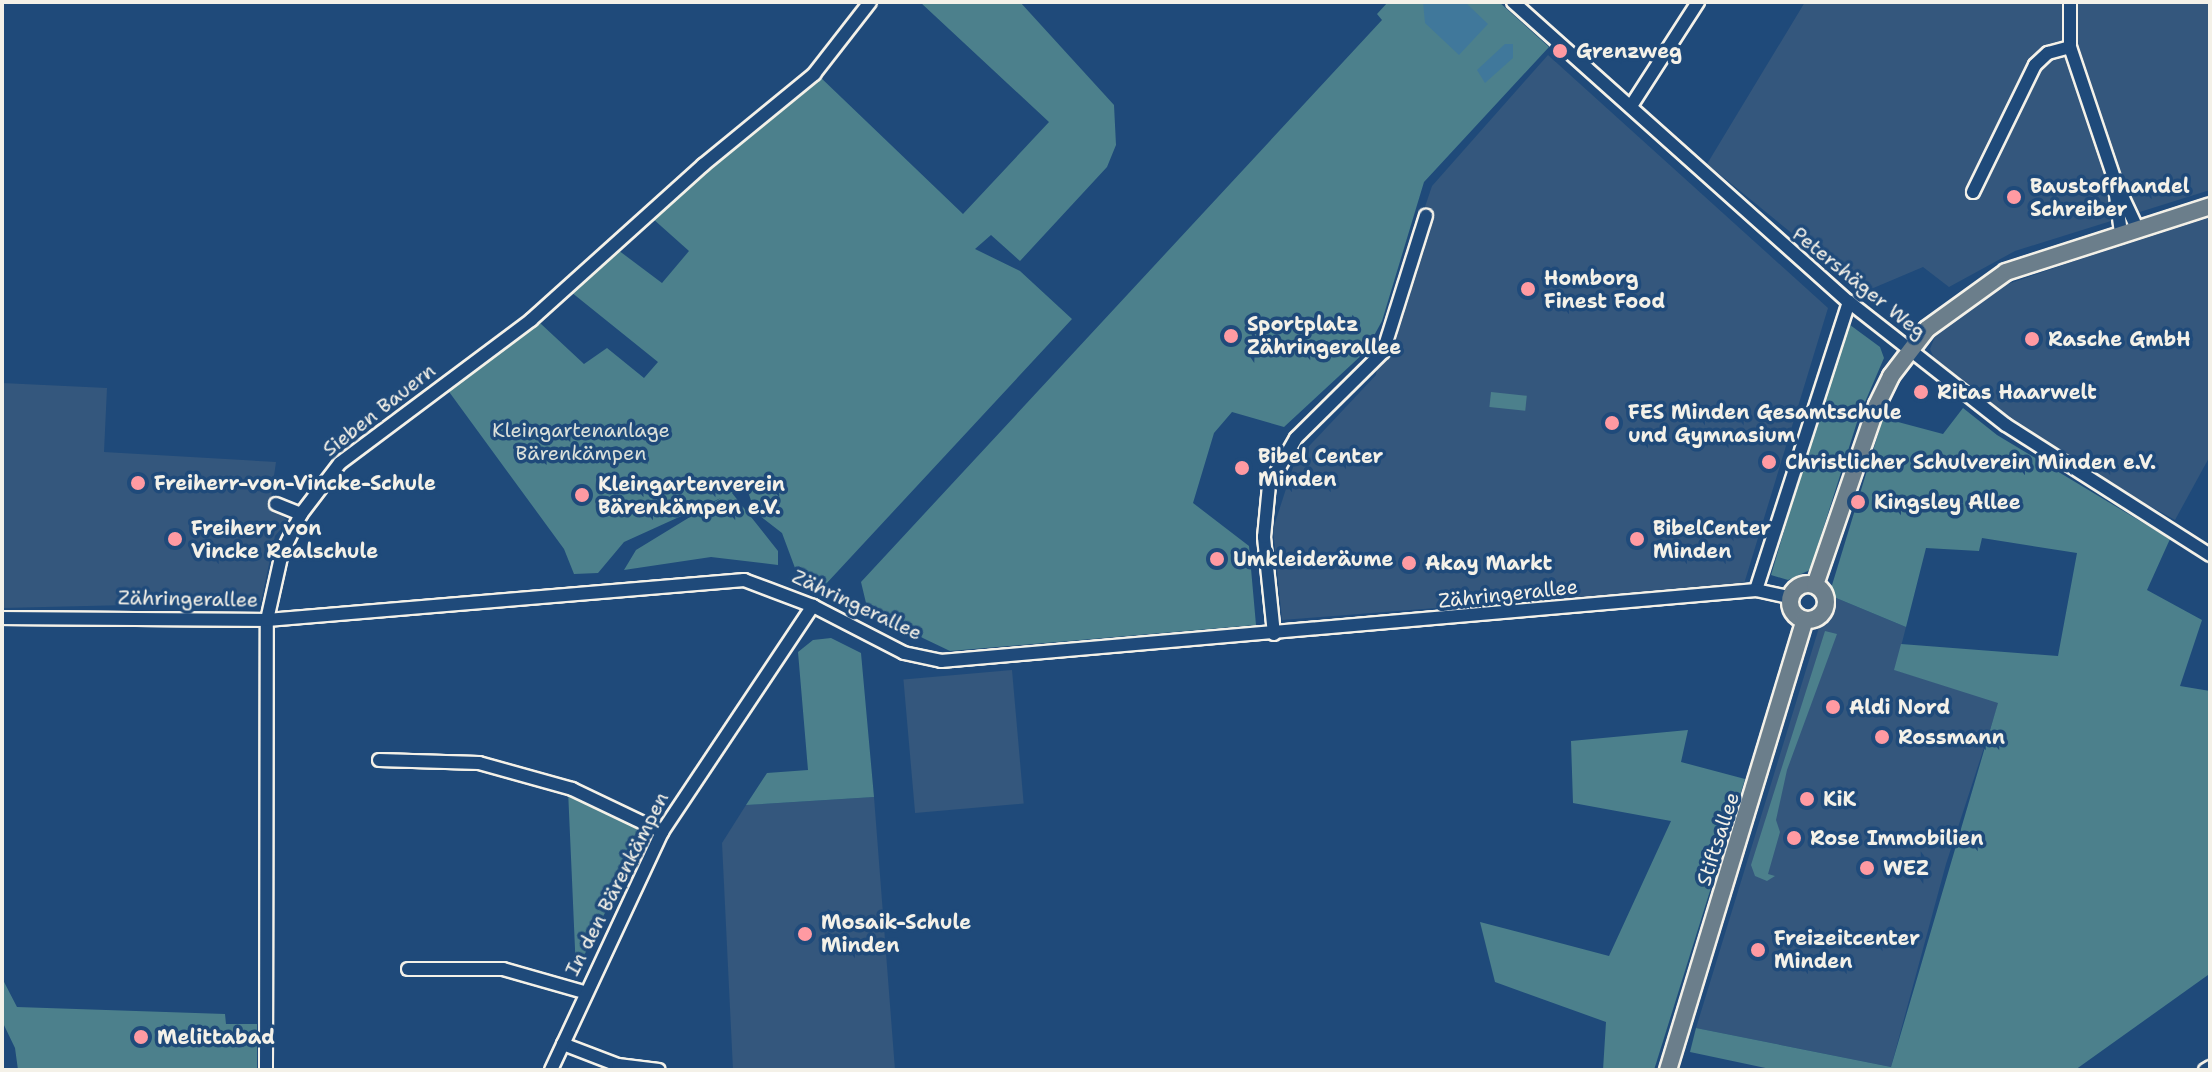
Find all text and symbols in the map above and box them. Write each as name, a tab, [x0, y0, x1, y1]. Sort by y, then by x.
place label: Grenzweg	[1576, 39, 1682, 63]
marker: Grenzweg	[1551, 42, 1569, 60]
place label: Baustoffhandel Schreiber	[2030, 174, 2190, 221]
marker: Baustoffhandel Schreiber	[2005, 188, 2023, 206]
street label: Petershäger Weg	[1787, 222, 1931, 344]
place label: Homborg Finest Food	[1544, 266, 1665, 313]
marker: Homborg Finest Food	[1519, 280, 1537, 298]
place label: Sportplatz Zähringerallee	[1247, 312, 1401, 359]
marker: Sportplatz Zähringerallee	[1222, 327, 1240, 345]
place label: Rasche GmbH	[2048, 327, 2191, 351]
marker: Rasche GmbH	[2023, 330, 2041, 348]
street label: Sieben Bauern	[318, 359, 440, 461]
place label: Ritas Haarwelt	[1937, 380, 2097, 404]
marker: Ritas Haarwelt	[1912, 383, 1930, 401]
place label: FES Minden Gesamtschule und Gymnasium	[1628, 400, 1902, 447]
marker: FES Minden Gesamtschule und Gymnasium	[1603, 414, 1621, 432]
park label: Kleingartenanlage Bärenkämpen	[492, 418, 670, 465]
place label: Bibel Center Minden	[1258, 444, 1383, 491]
place label: Christlicher Schulverein Minden e.V.	[1785, 450, 2156, 474]
marker: Christlicher Schulverein Minden e.V.	[1760, 453, 1778, 471]
marker: Bibel Center Minden	[1233, 459, 1251, 477]
place label: Freiherr-von-Vincke-Schule	[154, 471, 436, 495]
place label: Kleingartenverein Bärenkämpen e.V.	[598, 472, 785, 519]
marker: Freiherr-von-Vincke-Schule	[129, 474, 147, 492]
marker: Kleingartenverein Bärenkämpen e.V.	[573, 486, 591, 504]
place label: Kingsley Allee	[1874, 490, 2021, 514]
marker: Kingsley Allee	[1849, 493, 1867, 511]
place label: Freiherr von Vincke Realschule	[191, 516, 378, 563]
place label: BibelCenter Minden	[1653, 516, 1771, 563]
marker: Freiherr von Vincke Realschule	[166, 530, 184, 548]
marker: BibelCenter Minden	[1628, 530, 1646, 548]
place label: Umkleideräume	[1233, 547, 1393, 571]
marker: Umkleideräume	[1208, 550, 1226, 568]
place label: Akay Markt	[1425, 551, 1552, 575]
marker: Akay Markt	[1400, 554, 1418, 572]
street label: Zähringerallee	[788, 564, 926, 646]
street label: Zähringerallee	[1437, 575, 1579, 613]
street label: Zähringerallee	[118, 586, 258, 612]
place label: Aldi Nord	[1849, 695, 1950, 719]
marker: Aldi Nord	[1824, 698, 1842, 716]
place label: Rossmann	[1898, 725, 2005, 749]
marker: Rossmann	[1873, 728, 1891, 746]
place label: KiK	[1823, 787, 1856, 811]
street label: In den Bärenkämpen	[560, 788, 674, 980]
street label: Stiftsallee	[1692, 789, 1744, 889]
marker: KiK	[1798, 790, 1816, 808]
place label: Rose Immobilien	[1810, 826, 1984, 850]
marker: Rose Immobilien	[1785, 829, 1803, 847]
place label: WEZ	[1883, 856, 1929, 880]
marker: WEZ	[1858, 859, 1876, 877]
place label: Mosaik-Schule Minden	[821, 910, 971, 957]
marker: Mosaik-Schule Minden	[796, 925, 814, 943]
place label: Freizeitcenter Minden	[1774, 926, 1920, 973]
marker: Freizeitcenter Minden	[1749, 941, 1767, 959]
place label: Melittabad	[157, 1025, 275, 1049]
marker: Melittabad	[132, 1028, 150, 1046]

